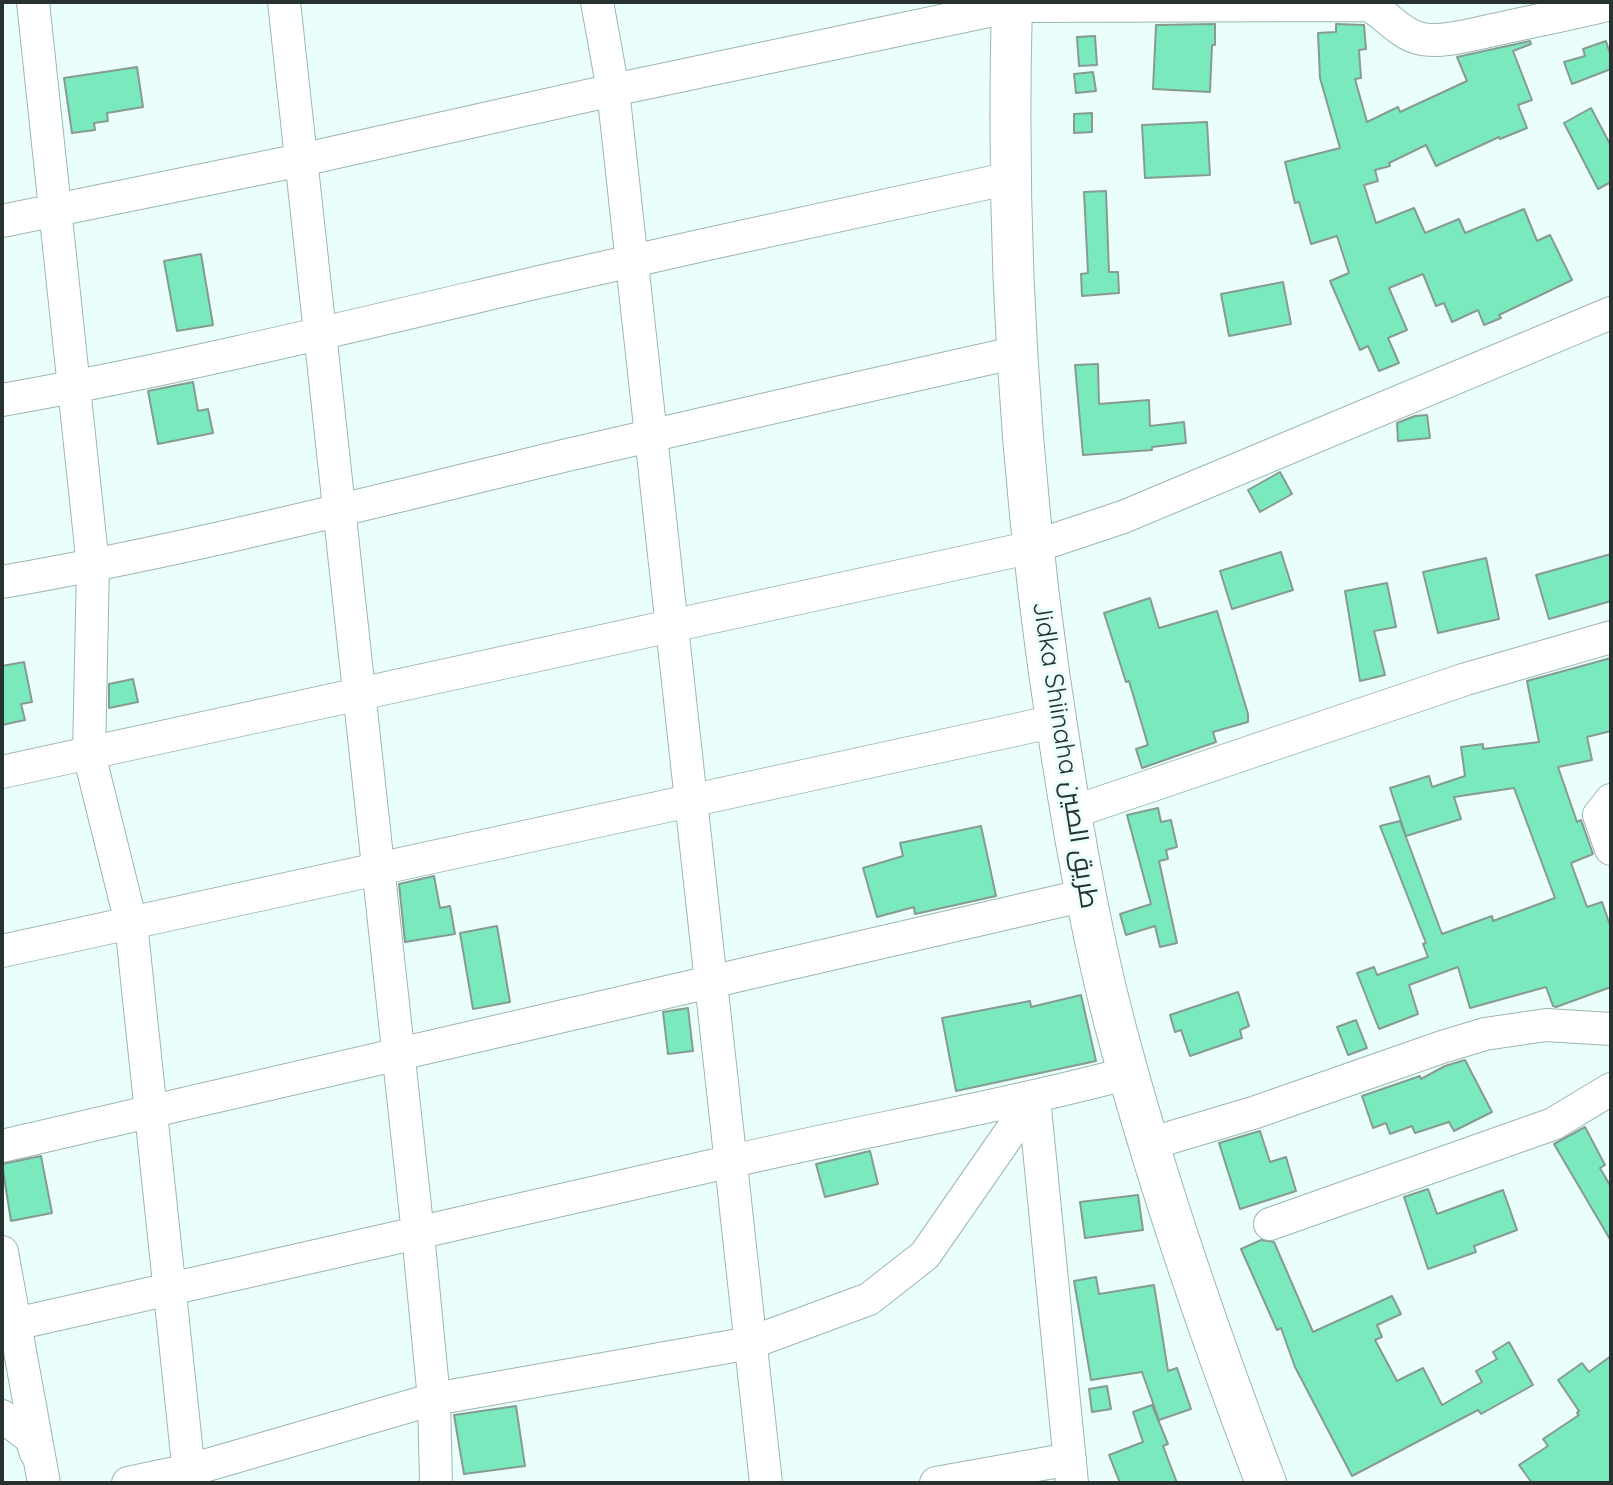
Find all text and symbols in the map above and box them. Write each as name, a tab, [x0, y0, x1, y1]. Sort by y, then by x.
street label: Jidka Shiinaha طريق الصين	[1025, 599, 1105, 911]

